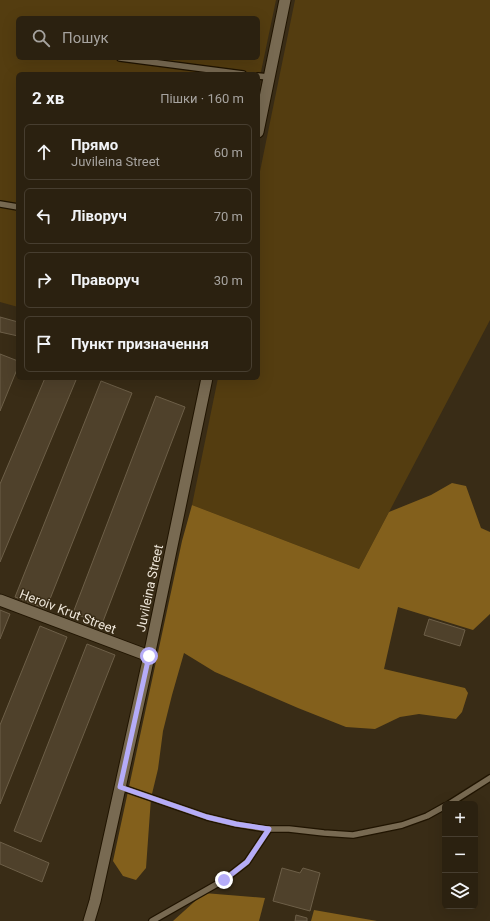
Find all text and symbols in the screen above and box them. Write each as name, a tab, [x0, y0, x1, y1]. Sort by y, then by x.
search box	[16, 16, 260, 60]
icon: search	[30, 27, 52, 49]
text: Пошук	[62, 29, 109, 47]
text: 2 хв	[32, 88, 64, 108]
text: Пішки · 160 m	[160, 91, 244, 106]
text: Прямо	[71, 136, 118, 154]
icon: ahead	[33, 141, 55, 163]
text: 60 m	[214, 145, 243, 160]
text: Juvileina Street	[71, 154, 160, 169]
icon: left	[33, 205, 55, 227]
text: Ліворуч	[71, 207, 127, 225]
text: 70 m	[214, 209, 243, 224]
icon: right	[33, 269, 55, 291]
text: Праворуч	[71, 271, 139, 289]
text: 30 m	[214, 273, 243, 288]
icon: arrive	[33, 333, 55, 355]
text: Пункт призначення	[71, 335, 209, 353]
street label: Juvileina Street	[133, 543, 166, 633]
street label: Heroiv Krut Street	[17, 586, 118, 637]
route start	[140, 647, 158, 665]
map controls	[442, 801, 478, 909]
button: +	[442, 801, 478, 837]
button: −	[442, 837, 478, 873]
route end	[215, 871, 233, 889]
button: layers	[442, 873, 478, 909]

